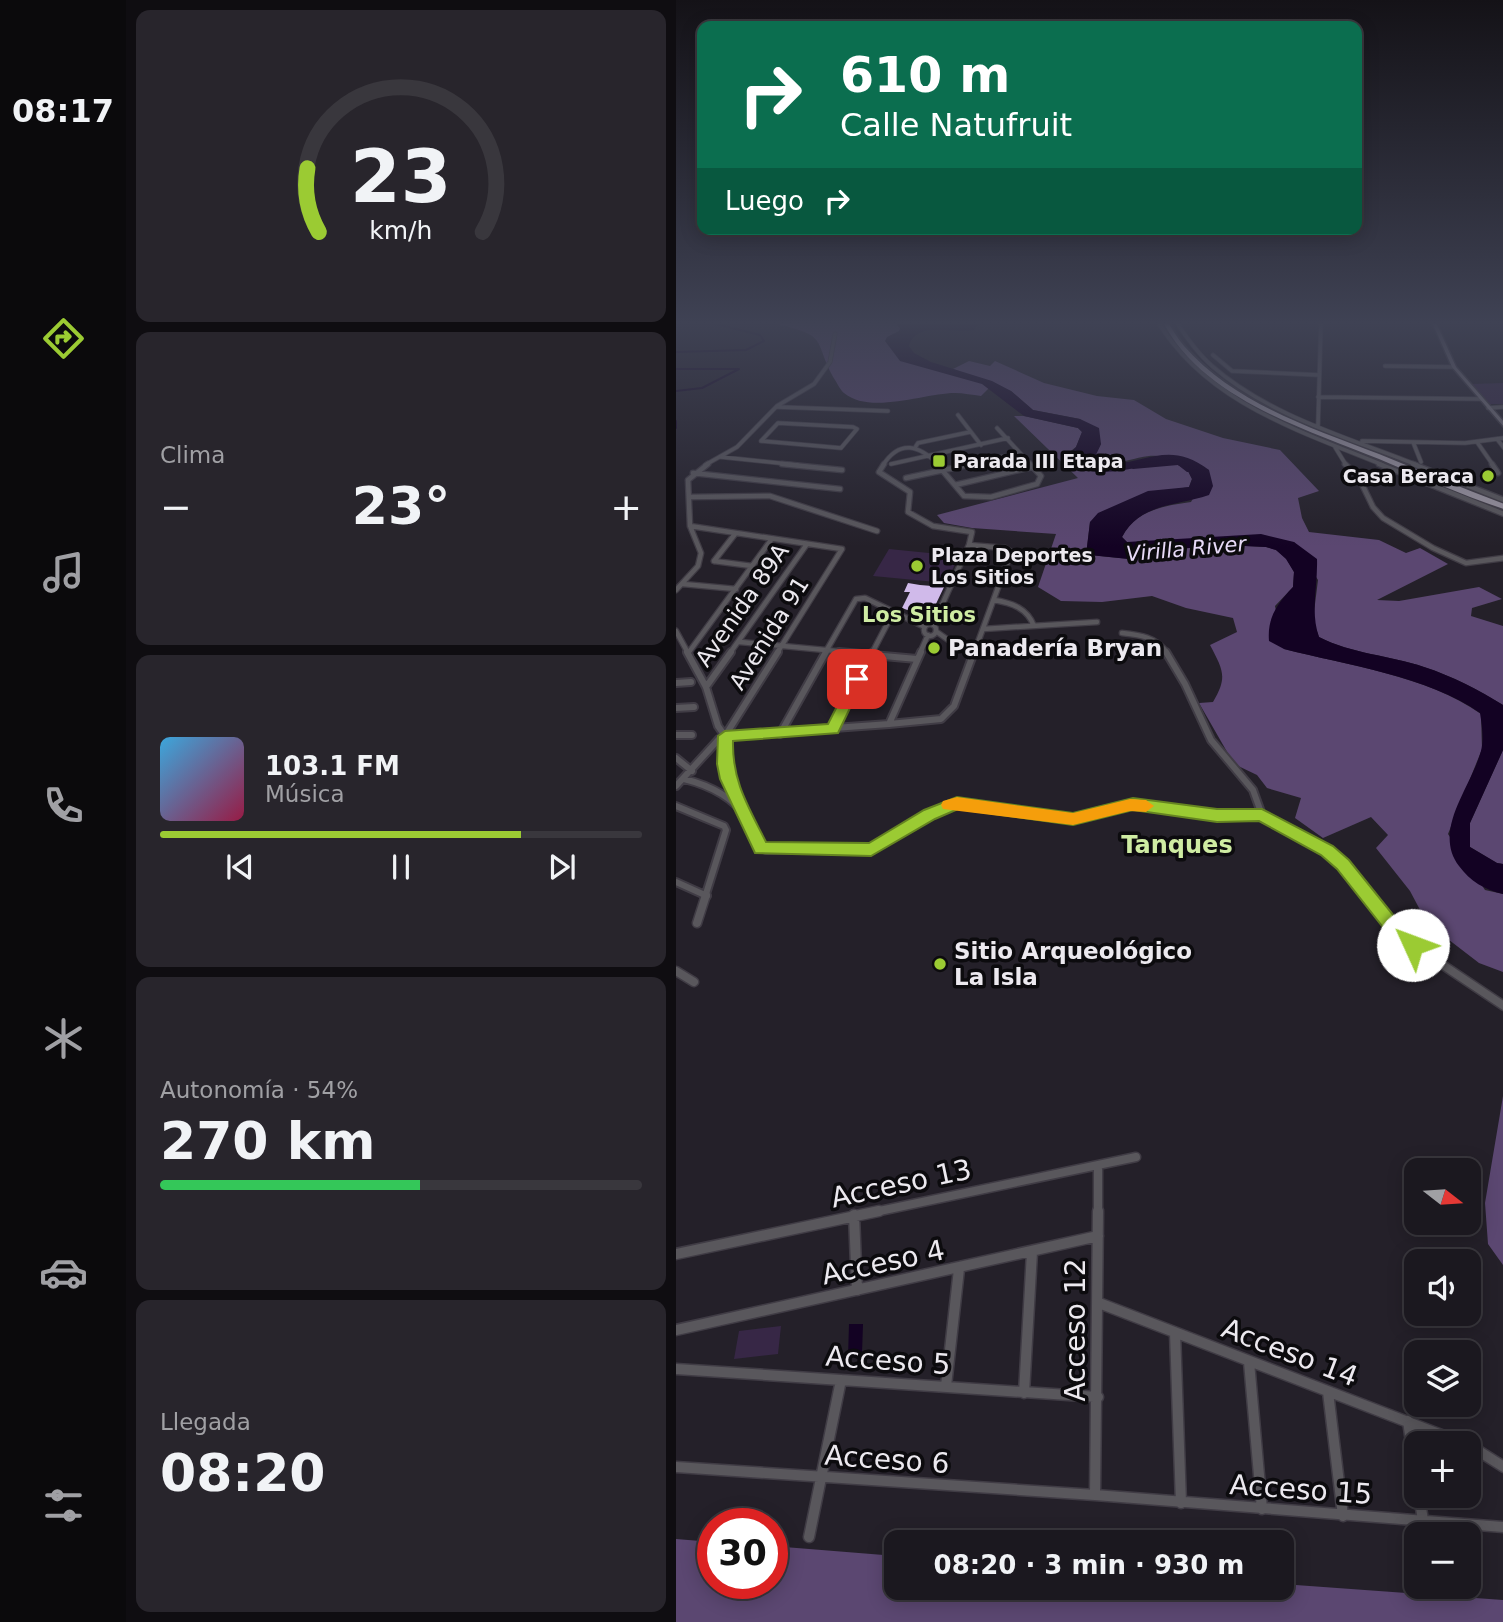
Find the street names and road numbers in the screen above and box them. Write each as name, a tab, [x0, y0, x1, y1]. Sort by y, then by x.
street label: Avenida 89A	[690, 538, 794, 671]
street label: Avenida 91	[724, 572, 814, 694]
street label: Acceso 13	[828, 1152, 974, 1214]
street label: Acceso 4	[818, 1233, 948, 1292]
street label: Acceso 12	[1059, 1259, 1092, 1401]
street label: Acceso 14	[1217, 1311, 1362, 1393]
street label: Acceso 5	[824, 1340, 952, 1381]
street label: Acceso 6	[823, 1439, 951, 1480]
street label: Acceso 15	[1229, 1468, 1373, 1511]

